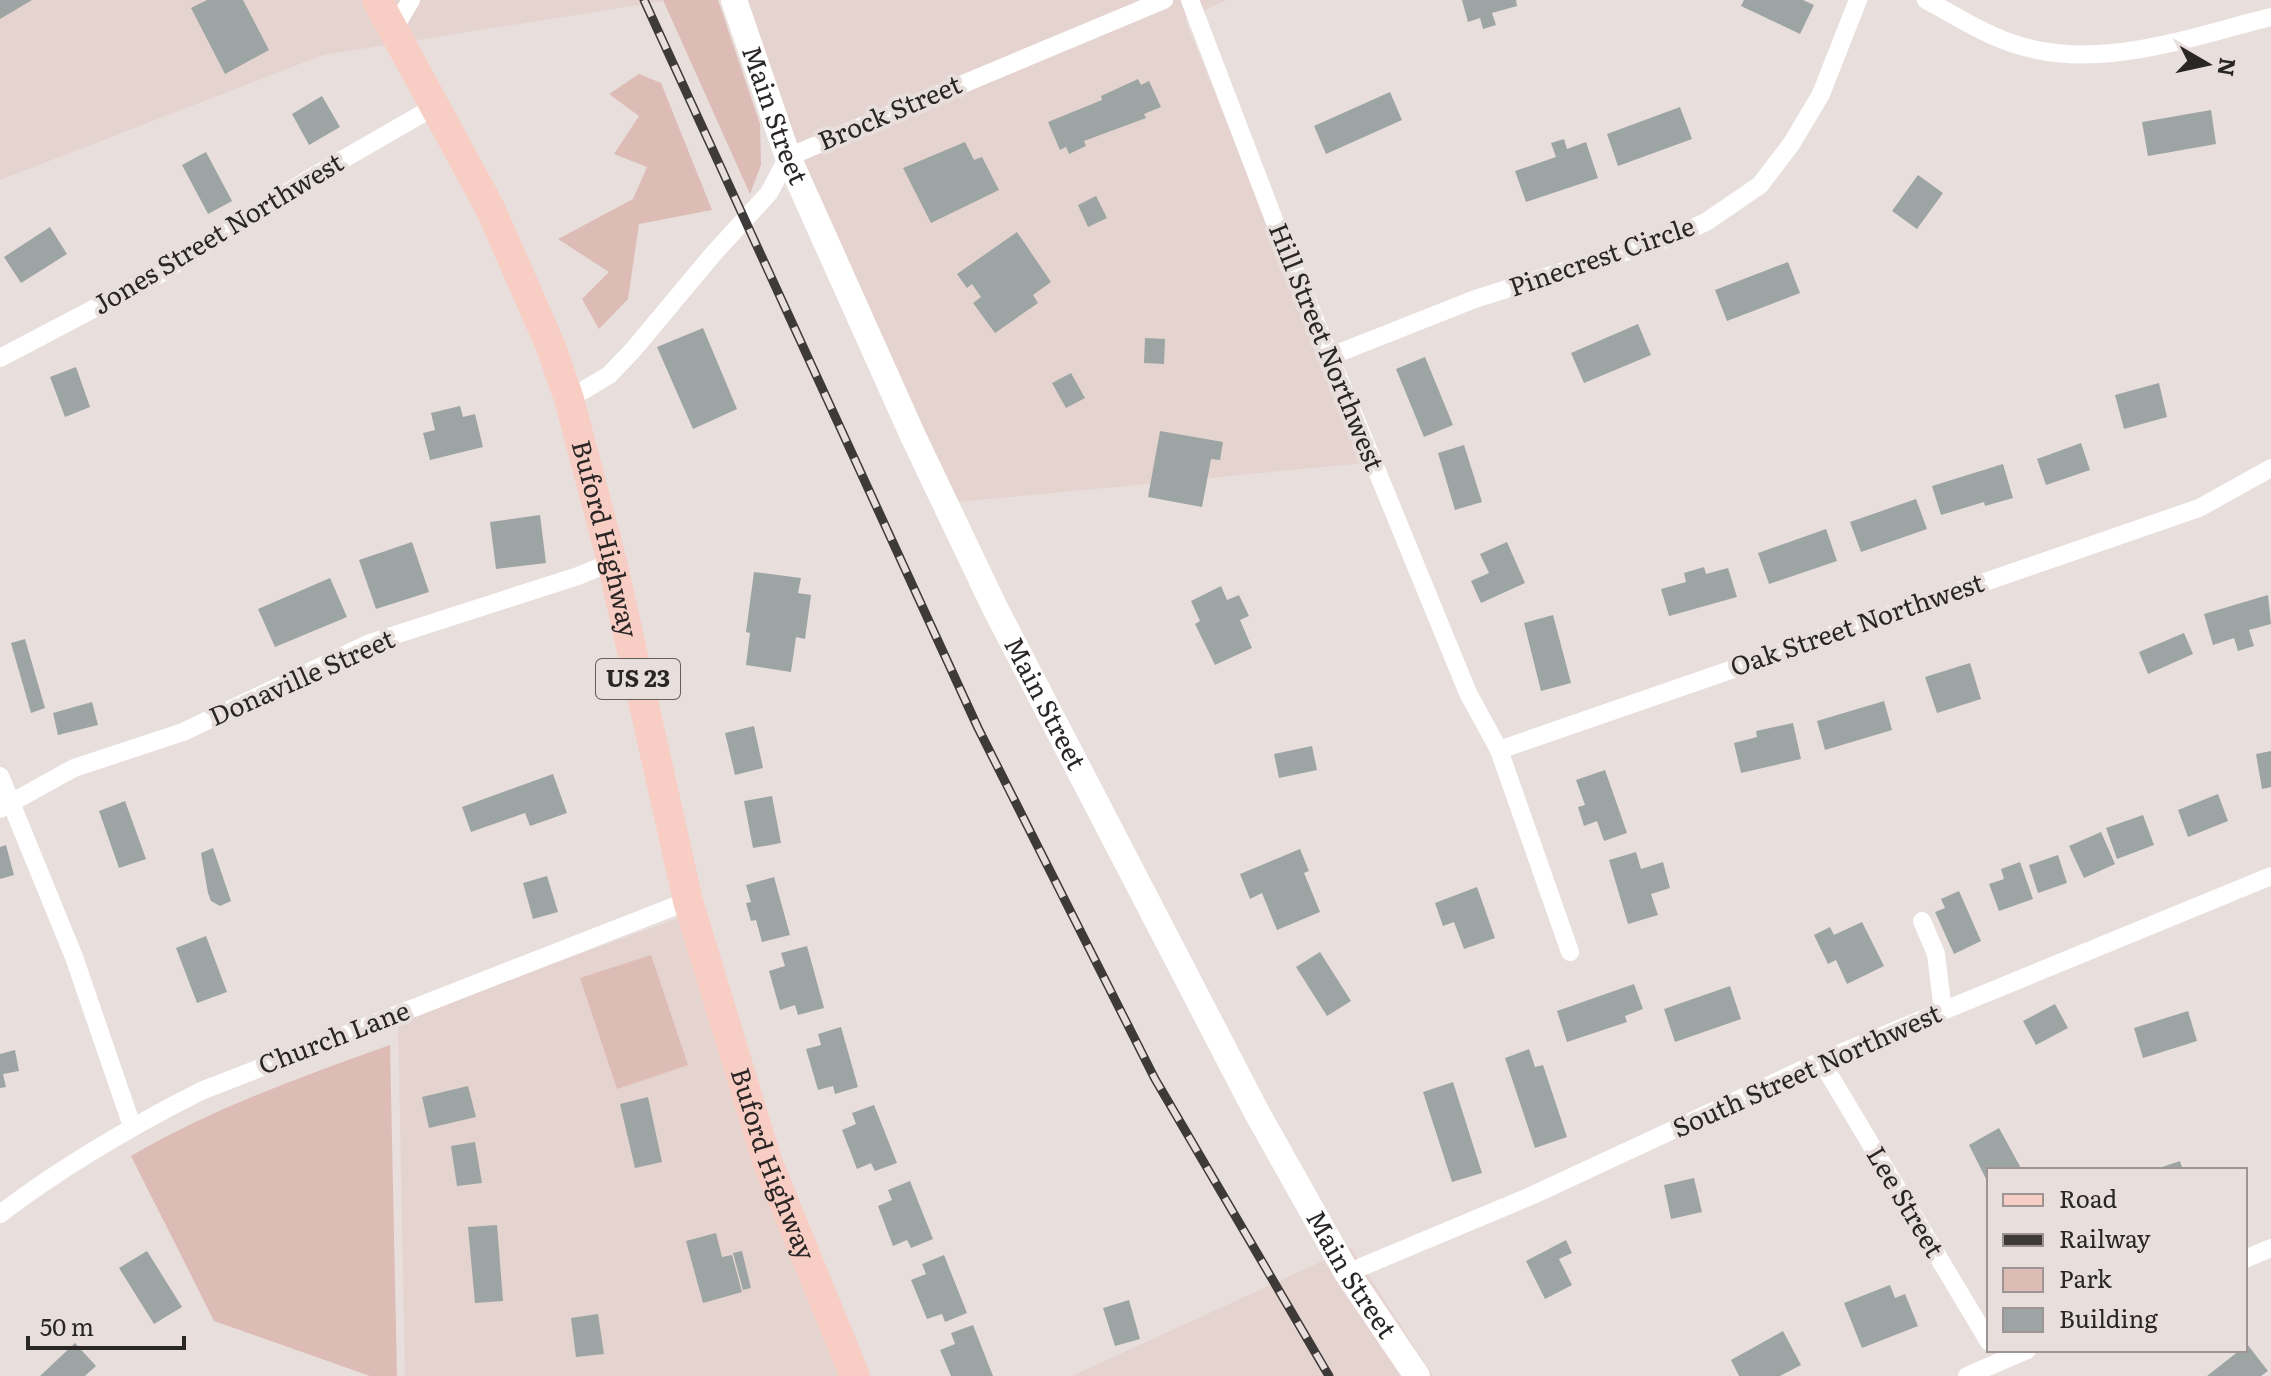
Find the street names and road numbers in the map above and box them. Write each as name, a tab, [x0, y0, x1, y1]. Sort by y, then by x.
street label: Main Street	[734, 40, 820, 190]
street label: Brock Street	[811, 63, 967, 158]
street label: Jones Street Northwest	[84, 141, 350, 322]
street label: Pinecrest Circle	[1503, 205, 1699, 305]
street label: Hill Street Northwest	[1261, 216, 1396, 476]
street label: Buford Highway	[564, 435, 650, 641]
street label: Oak Street Northwest	[1724, 561, 1989, 684]
street label: Donaville Street	[202, 617, 400, 734]
street label: Main Street	[996, 629, 1098, 776]
road number: US 23	[596, 659, 680, 699]
street label: Church Lane	[252, 989, 414, 1082]
street label: South Street Northwest	[1665, 992, 1947, 1146]
street label: Buford Highway	[723, 1062, 827, 1265]
street label: Lee Street	[1859, 1138, 1956, 1264]
street label: Main Street	[1298, 1202, 1408, 1346]

